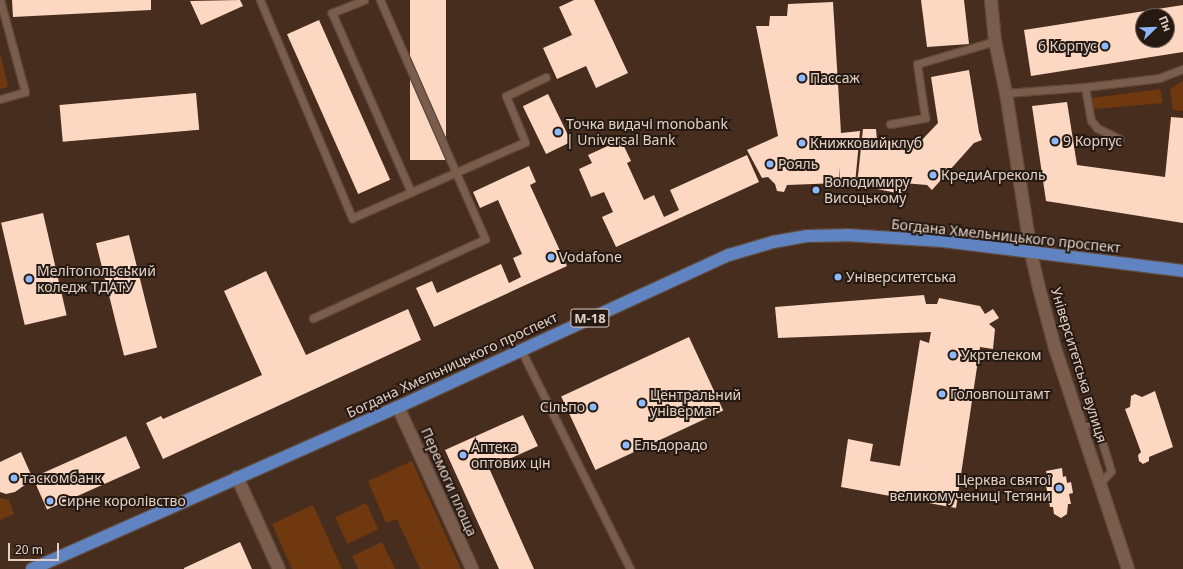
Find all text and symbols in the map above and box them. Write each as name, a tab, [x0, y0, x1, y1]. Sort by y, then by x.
north arrow	[1135, 8, 1175, 48]
text: Пн	[1156, 13, 1176, 34]
place label: 6 Корпус	[1038, 38, 1097, 54]
marker: 6 Корпус	[1100, 41, 1110, 51]
place label: Пассаж	[810, 70, 860, 86]
marker: Пассаж	[797, 73, 807, 83]
place label: Точка видачі monobank | Universal Bank	[566, 116, 728, 148]
marker: Точка видачі monobank | Universal Bank	[553, 127, 563, 137]
place label: 9 Корпус	[1063, 133, 1122, 149]
place label: Книжковий клуб	[810, 135, 922, 151]
marker: 9 Корпус	[1050, 136, 1060, 146]
marker: Книжковий клуб	[797, 138, 807, 148]
place label: Рояль	[778, 156, 818, 172]
marker: Рояль	[765, 159, 775, 169]
place label: КредиАгреколь	[941, 167, 1046, 183]
marker: КредиАгреколь	[928, 170, 938, 180]
place label: Володимиру Висоцькому	[824, 174, 910, 206]
marker: Володимиру Висоцькому	[811, 185, 821, 195]
street label: Богдана Хмельницького проспект	[890, 216, 1122, 256]
place label: Vodafone	[559, 249, 622, 265]
marker: Vodafone	[546, 252, 556, 262]
place label: Мелітопольський коледж ТДАТУ	[37, 263, 156, 296]
place label: Університетська	[846, 269, 956, 285]
marker: Університетська	[833, 272, 843, 282]
marker: Мелітопольський коледж ТДАТУ	[24, 274, 34, 284]
street label: Університетська вулиця	[1047, 285, 1111, 445]
road number: М-18	[570, 307, 610, 329]
street label: Богдана Хмельницького проспект	[344, 309, 560, 421]
place label: Укртелеком	[961, 347, 1042, 363]
marker: Укртелеком	[948, 350, 958, 360]
place label: Головпоштамт	[950, 386, 1050, 402]
place label: Центральний універмаг	[650, 387, 741, 420]
marker: Головпоштамт	[937, 389, 947, 399]
marker: Центральний універмаг	[637, 398, 647, 408]
place label: Сільпо	[540, 399, 585, 415]
marker: Сільпо	[588, 402, 598, 412]
street label: Перемоги площа	[418, 425, 480, 539]
place label: Ельдорадо	[634, 437, 708, 453]
place label: Аптека оптових цін	[471, 439, 551, 472]
marker: Ельдорадо	[621, 440, 631, 450]
marker: Аптека оптових цін	[458, 450, 468, 460]
place label: таскомбанк	[22, 470, 102, 486]
place label: Церква святої великомучениці Тетяни	[889, 472, 1051, 504]
marker: таскомбанк	[9, 473, 19, 483]
marker: Церква святої великомучениці Тетяни	[1054, 483, 1064, 493]
place label: Сирне королівство	[58, 493, 186, 509]
marker: Сирне королівство	[45, 496, 55, 506]
scale bar	[10, 535, 61, 561]
text: 20 m	[15, 541, 43, 558]

